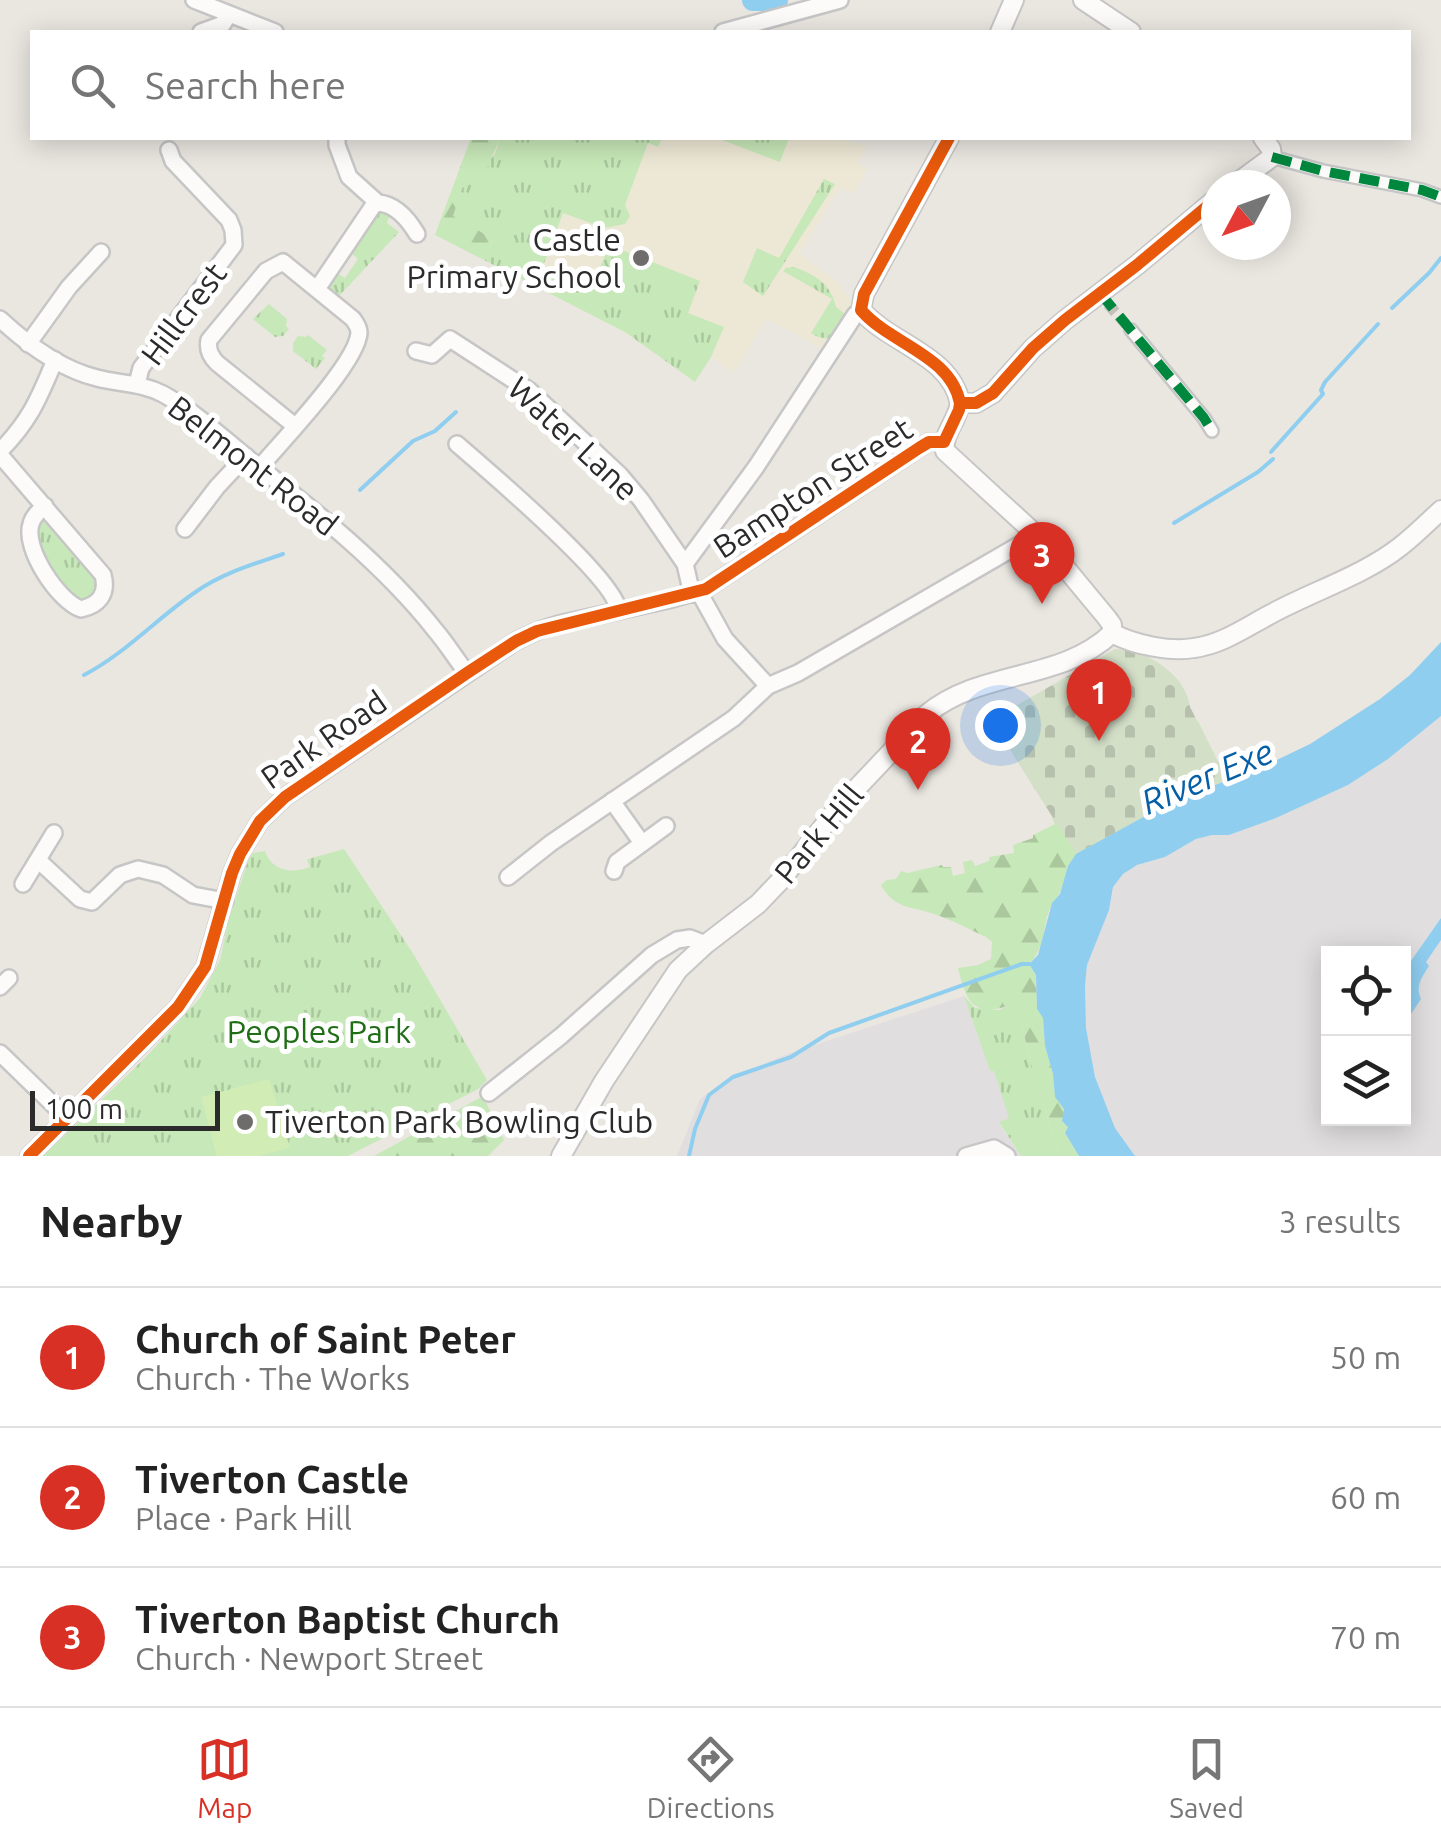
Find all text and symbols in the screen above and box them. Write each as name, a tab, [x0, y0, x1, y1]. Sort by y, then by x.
search box	[30, 30, 1411, 140]
icon: search	[65, 58, 120, 113]
text: Search here	[145, 64, 346, 106]
north arrow	[1201, 170, 1291, 260]
place label: Castle Primary School	[407, 221, 621, 294]
marker: Castle Primary School	[630, 247, 652, 269]
street label: Hillcrest	[133, 255, 233, 371]
street label: Water Lane	[502, 369, 646, 507]
street label: Belmont Road	[162, 388, 345, 542]
street label: Bampton Street	[707, 409, 919, 565]
pin: 3	[1010, 522, 1074, 604]
pin: 1	[1066, 658, 1132, 741]
street label: Park Road	[254, 683, 393, 795]
your location	[975, 700, 1026, 751]
pin: 2	[886, 708, 950, 790]
water label: River Exe	[1135, 730, 1279, 822]
street label: Park Hill	[767, 777, 870, 890]
map controls	[1321, 946, 1411, 1126]
button: locate	[1321, 946, 1411, 1036]
park label: Peoples Park	[227, 1013, 411, 1049]
button: layers	[1321, 1036, 1411, 1126]
scale bar	[30, 1086, 220, 1130]
text: 100 m	[45, 1093, 123, 1124]
place label: Tiverton Park Bowling Club	[265, 1103, 653, 1139]
marker: Tiverton Park Bowling Club	[234, 1111, 256, 1133]
text: Nearby	[40, 1198, 183, 1245]
text: 3 results	[1279, 1203, 1401, 1239]
text: Church of Saint Peter	[135, 1318, 516, 1360]
text: 1	[63, 1339, 82, 1375]
text: 50 m	[1330, 1339, 1401, 1375]
text: Church · The Works	[135, 1360, 410, 1396]
text: Tiverton Castle	[135, 1458, 409, 1500]
text: 2	[63, 1479, 82, 1515]
text: 60 m	[1330, 1479, 1401, 1515]
text: Place · Park Hill	[135, 1500, 352, 1536]
text: Tiverton Baptist Church	[135, 1598, 560, 1640]
text: 3	[63, 1619, 82, 1655]
text: 70 m	[1330, 1619, 1401, 1655]
text: Church · Newport Street	[135, 1640, 483, 1676]
tab: Map	[197, 1732, 252, 1823]
tab: Directions	[647, 1732, 775, 1823]
tab: Saved	[1169, 1732, 1244, 1823]

